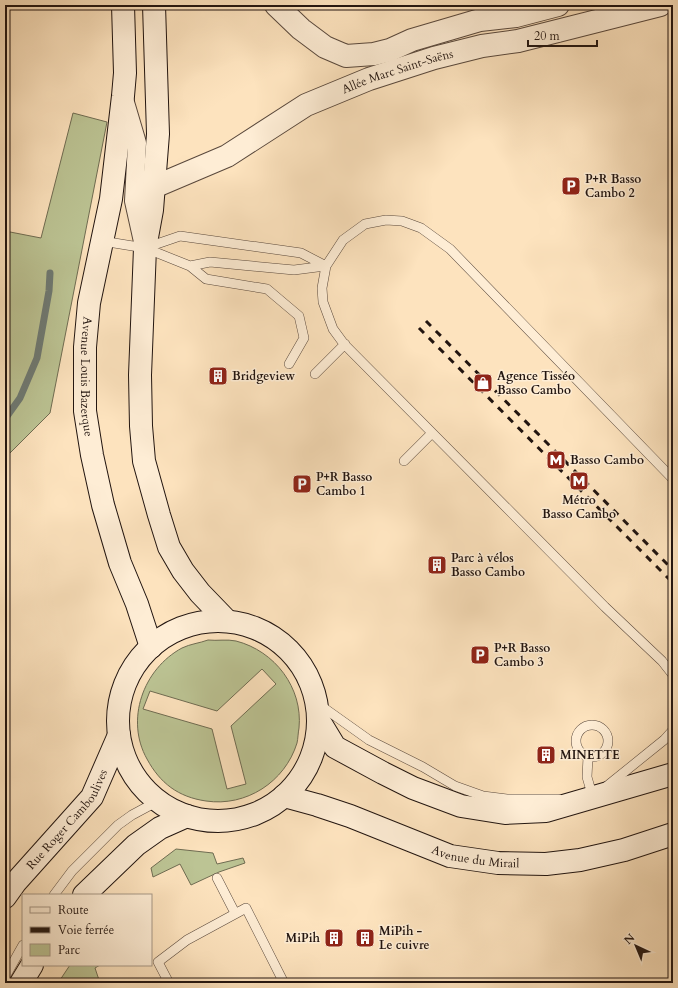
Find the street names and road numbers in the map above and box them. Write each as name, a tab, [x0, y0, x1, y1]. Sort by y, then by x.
street label: Allée Marc Saint-Saëns	[339, 46, 455, 97]
street label: Avenue Louis Bazerque	[77, 316, 97, 438]
street label: Rue Roger Camboulives	[23, 767, 111, 873]
street label: Avenue du Mirail	[429, 841, 520, 871]

